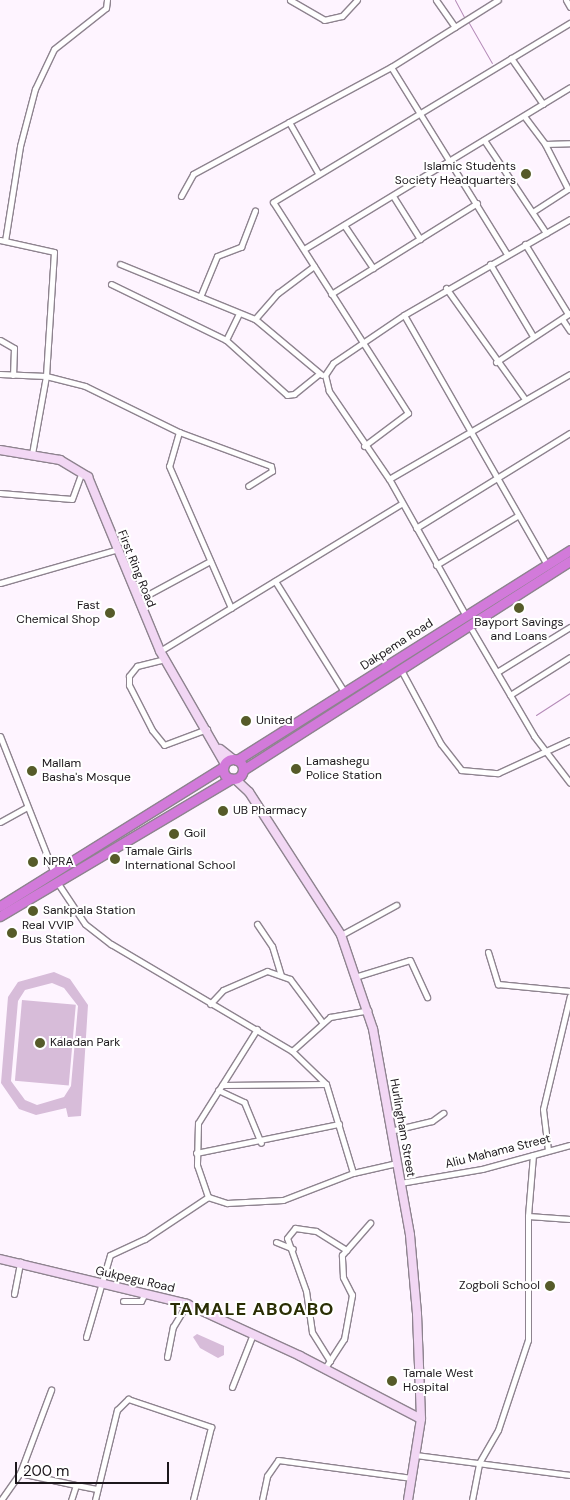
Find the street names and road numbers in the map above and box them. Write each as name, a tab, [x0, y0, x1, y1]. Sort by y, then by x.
street label: First Ring Road	[114, 528, 158, 610]
street label: Dakpema Road	[358, 616, 436, 674]
street label: Hurlingham Street	[386, 1078, 418, 1178]
street label: Aliu Mahama Street	[444, 1132, 552, 1172]
street label: Gukpegu Road	[94, 1264, 176, 1296]

